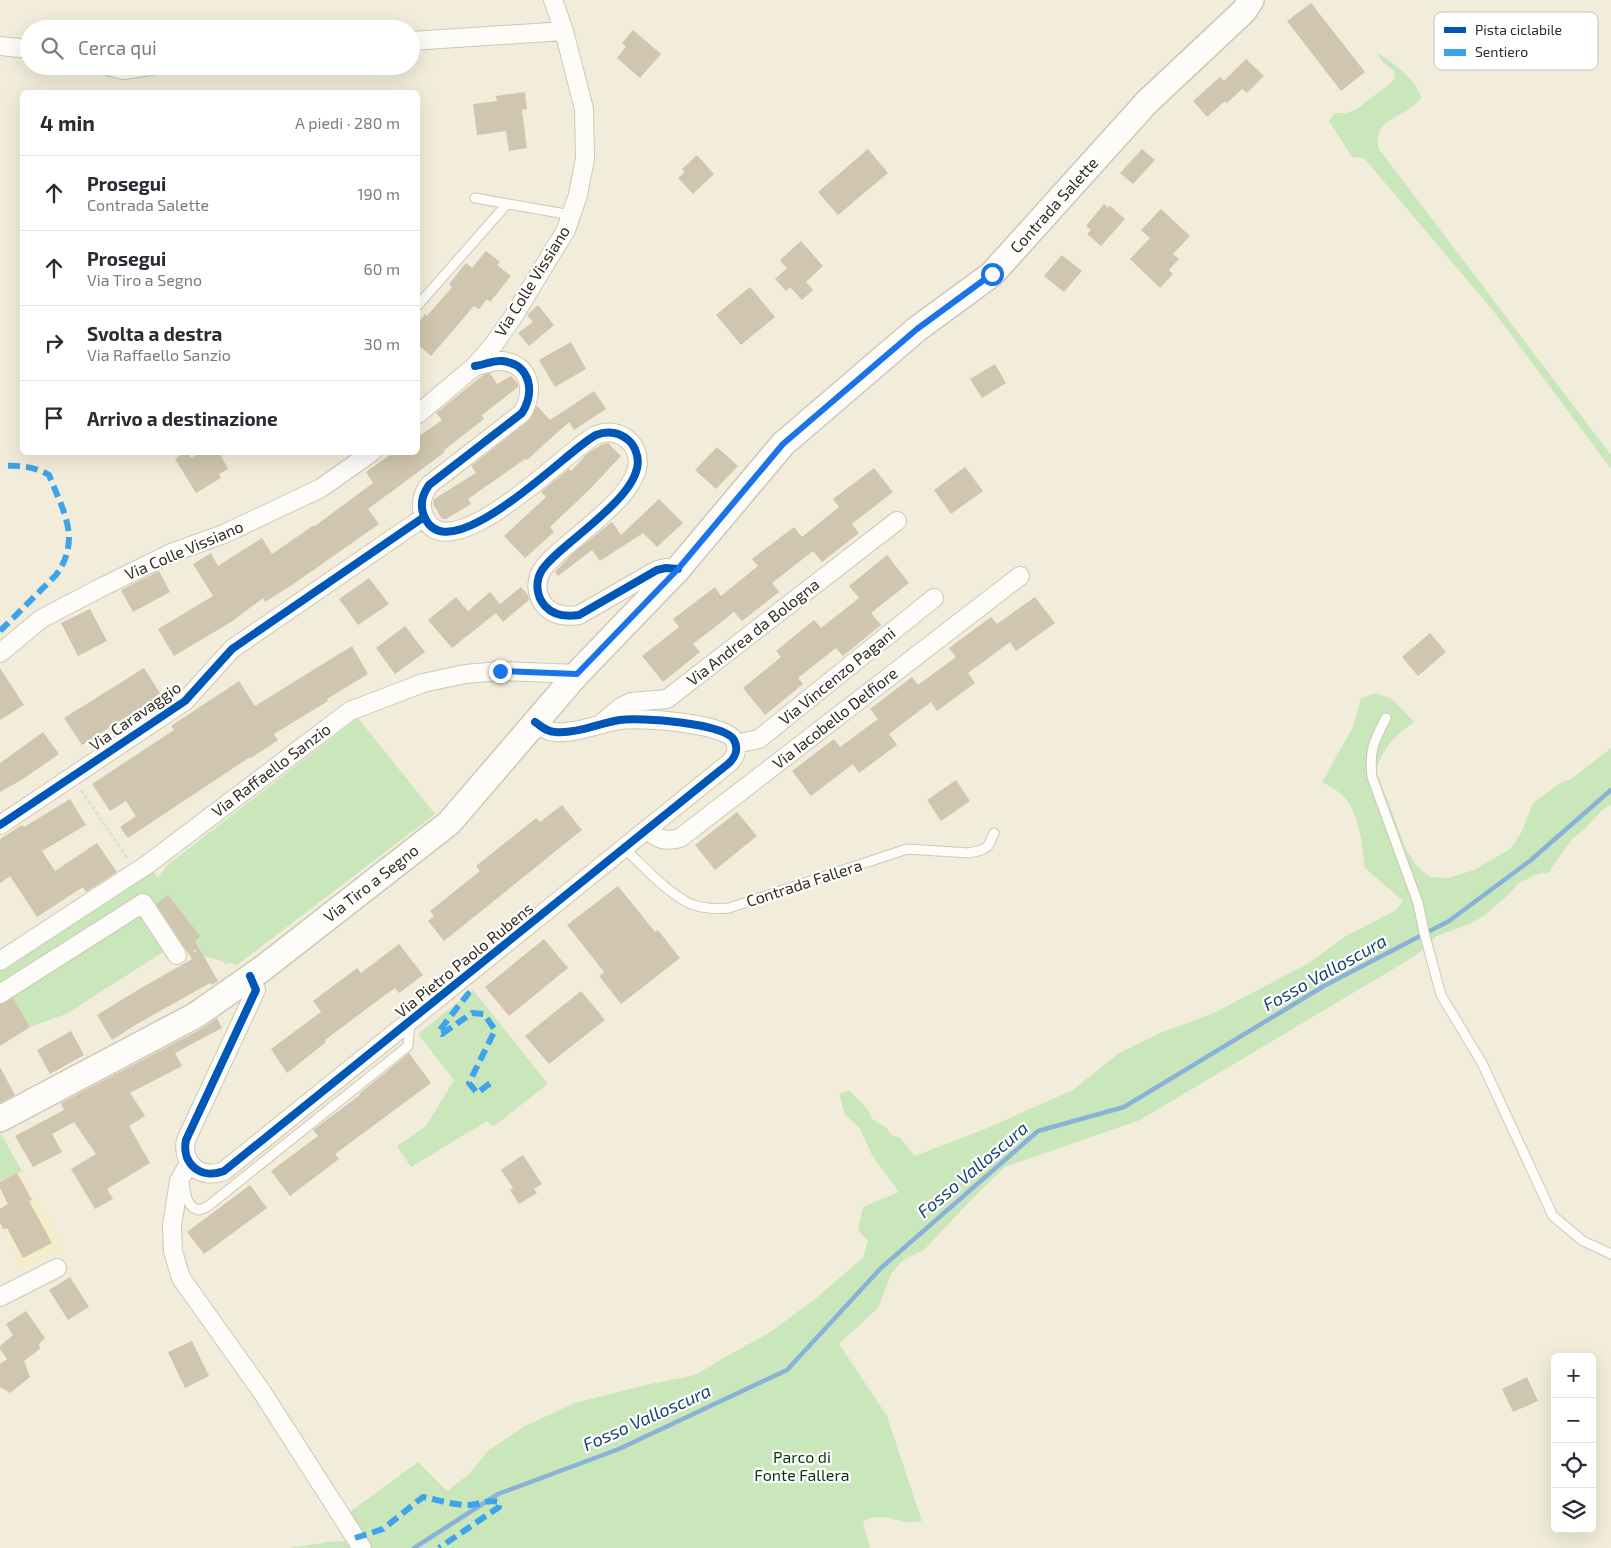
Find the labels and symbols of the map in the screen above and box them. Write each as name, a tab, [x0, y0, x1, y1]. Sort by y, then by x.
legend	[1434, 12, 1598, 70]
text: Pista ciclabile	[1475, 21, 1562, 38]
text: Sentiero	[1475, 43, 1528, 60]
street label: Contrada Salette	[1006, 153, 1102, 256]
street label: Via Colle Vissiano	[490, 222, 573, 339]
route start	[981, 263, 1004, 286]
street label: Via Colle Vissiano	[122, 516, 246, 583]
street label: Via Andrea da Bologna	[683, 574, 823, 689]
street label: Via Vincenzo Pagani	[775, 623, 899, 728]
route end	[489, 660, 512, 683]
street label: Via Iacobello Delfiore	[768, 663, 901, 772]
street label: Via Caravaggio	[85, 677, 184, 754]
street label: Via Raffaello Sanzio	[208, 719, 334, 820]
street label: Via Tiro a Segno	[320, 840, 422, 926]
street label: Contrada Fallera	[744, 855, 864, 910]
street label: Via Pietro Paolo Rubens	[391, 898, 536, 1021]
water label: Fosso Valloscura	[1259, 929, 1390, 1015]
water label: Fosso Valloscura	[912, 1116, 1032, 1222]
water label: Fosso Valloscura	[579, 1379, 714, 1455]
park label: Parco di Fonte Fallera	[754, 1447, 850, 1484]

